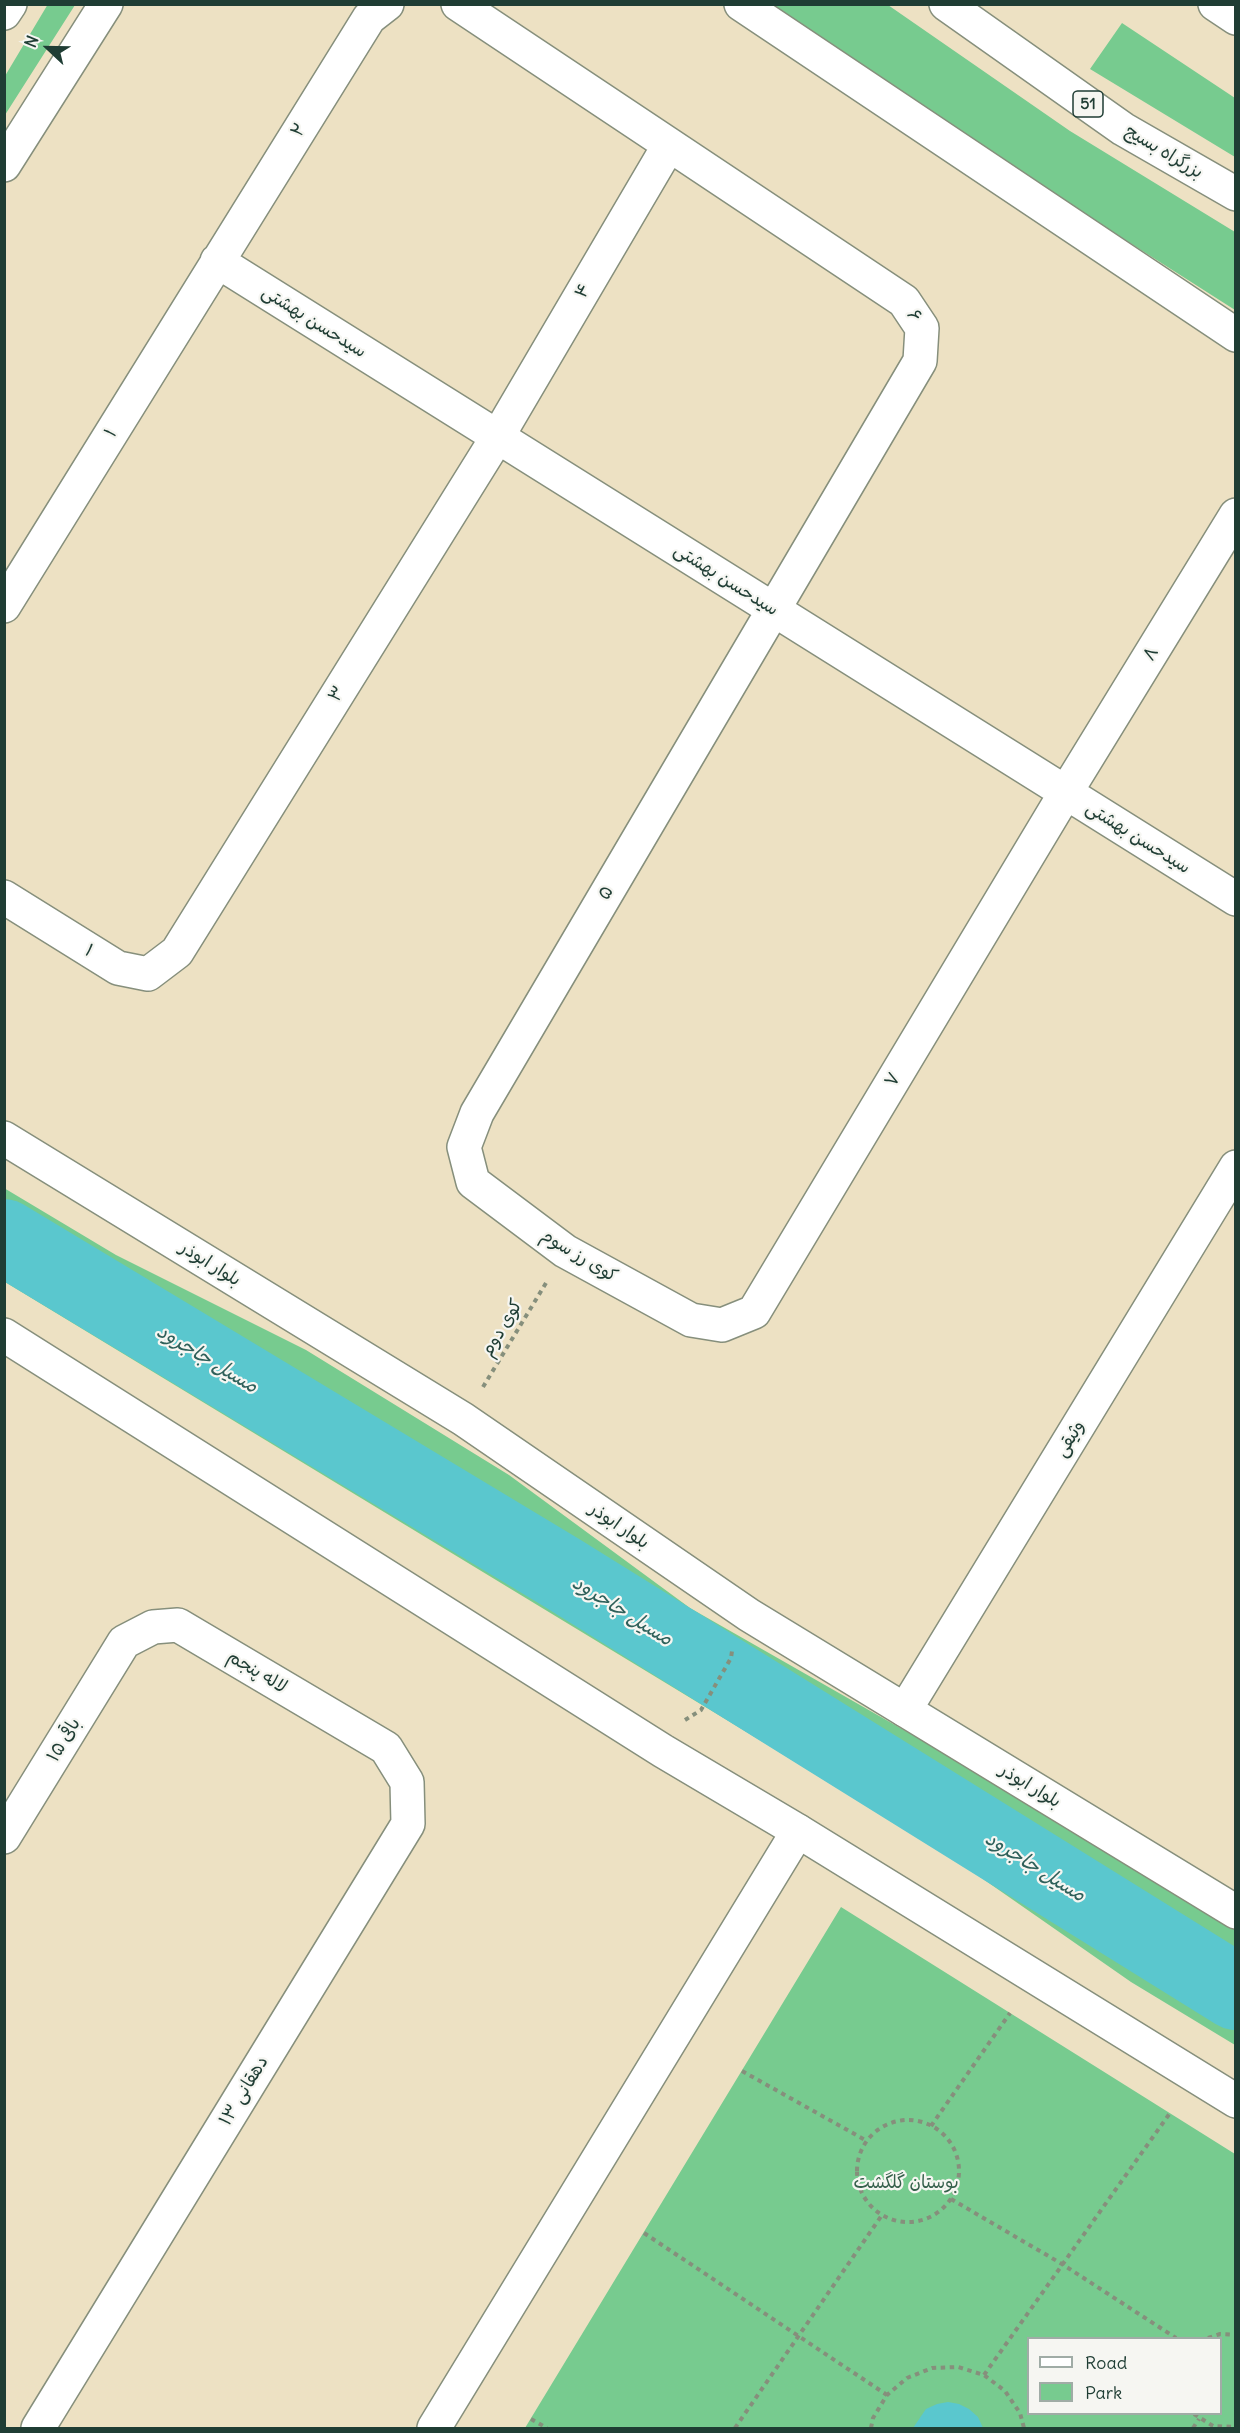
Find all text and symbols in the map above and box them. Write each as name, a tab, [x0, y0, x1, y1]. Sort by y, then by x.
north arrow	[18, 18, 78, 78]
text: N	[20, 32, 43, 50]
road number: 51	[1073, 91, 1103, 117]
street label: ۲	[287, 119, 311, 141]
street label: بزرگراه بسیج	[1121, 120, 1207, 184]
street label: ۴	[570, 280, 596, 302]
street label: سیدحسن بهشتی	[258, 281, 370, 363]
street label: ۶	[902, 305, 926, 327]
street label: ۱	[100, 425, 122, 441]
street label: سیدحسن بهشتی	[670, 539, 782, 621]
street label: ۸	[1138, 643, 1164, 665]
street label: ۳	[324, 682, 350, 706]
street label: سیدحسن بهشتی	[1082, 797, 1194, 879]
street label: ۵	[594, 882, 618, 904]
street label: ۱	[81, 940, 97, 962]
street label: ۷	[880, 1069, 906, 1091]
street label: کوی رز سوم	[537, 1225, 621, 1287]
street label: بلوار ابوذر	[175, 1237, 245, 1291]
street label: کوی دوم	[477, 1295, 527, 1361]
water label: مسیل جاجرود	[152, 1319, 262, 1399]
street label: وثیقی	[1051, 1417, 1089, 1461]
street label: بلوار ابوذر	[585, 1498, 653, 1554]
water label: مسیل جاجرود	[567, 1571, 677, 1651]
street label: لاله پنجم	[223, 1646, 291, 1698]
street label: باقی ۱۵	[43, 1714, 85, 1766]
street label: بلوار ابوذر	[995, 1759, 1065, 1813]
water label: مسیل جاجرود	[980, 1827, 1090, 1907]
street label: دهقانی ۱۳	[215, 2052, 273, 2130]
park label: بوستان گلگشت	[853, 2172, 959, 2194]
legend	[1027, 2337, 1222, 2415]
text: Road	[1085, 2351, 1127, 2374]
text: Park	[1085, 2381, 1122, 2404]

